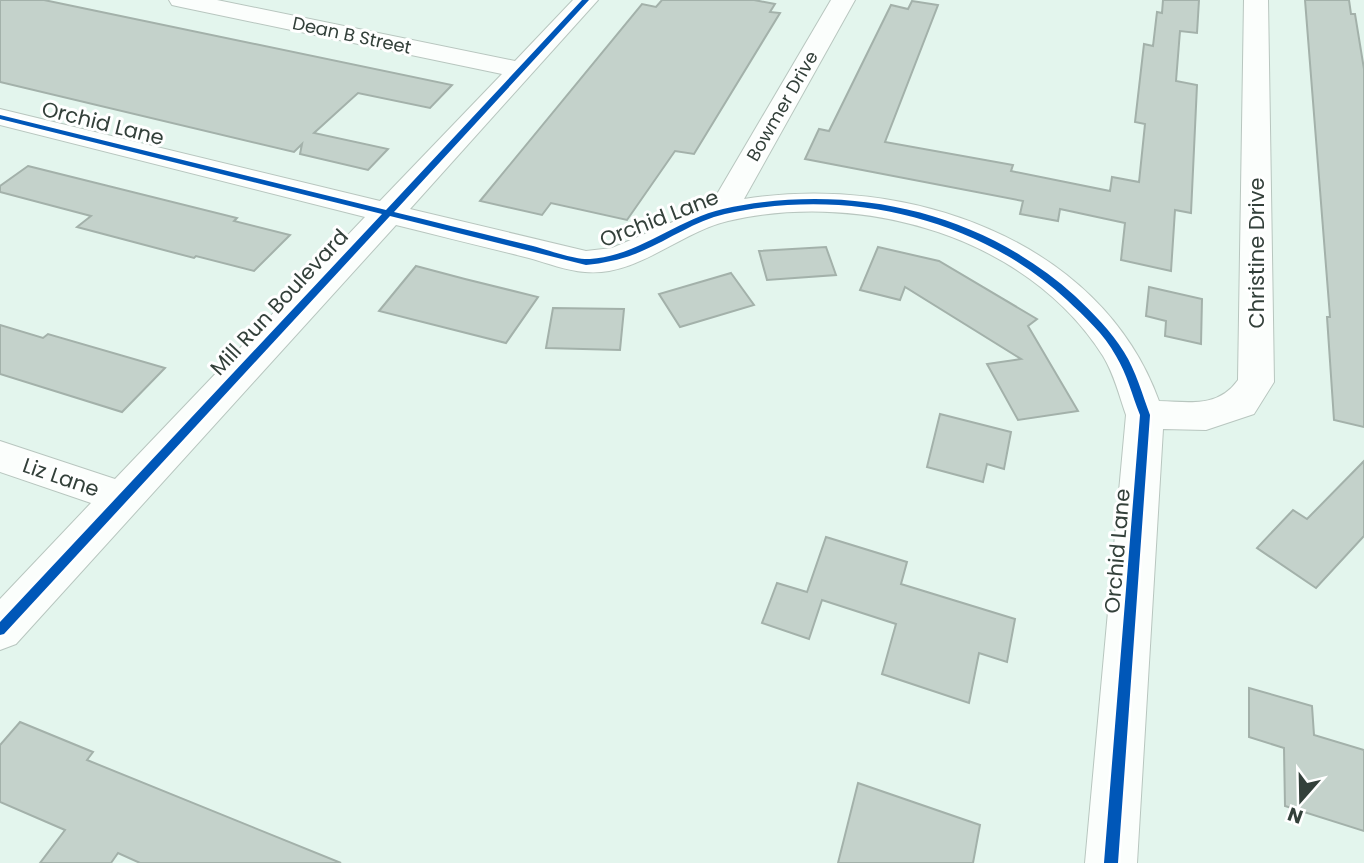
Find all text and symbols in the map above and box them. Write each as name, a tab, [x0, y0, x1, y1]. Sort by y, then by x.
street label: Dean B Street	[290, 10, 414, 60]
street label: Bowmer Drive	[740, 46, 824, 166]
street label: Orchid Lane	[39, 94, 167, 152]
street label: Christine Drive	[1242, 177, 1271, 329]
street label: Orchid Lane	[595, 182, 723, 254]
street label: Mill Run Boulevard	[203, 222, 355, 382]
street label: Liz Lane	[19, 450, 103, 504]
street label: Orchid Lane	[1097, 487, 1137, 615]
north arrow	[1266, 765, 1336, 835]
text: N	[1284, 800, 1307, 831]

